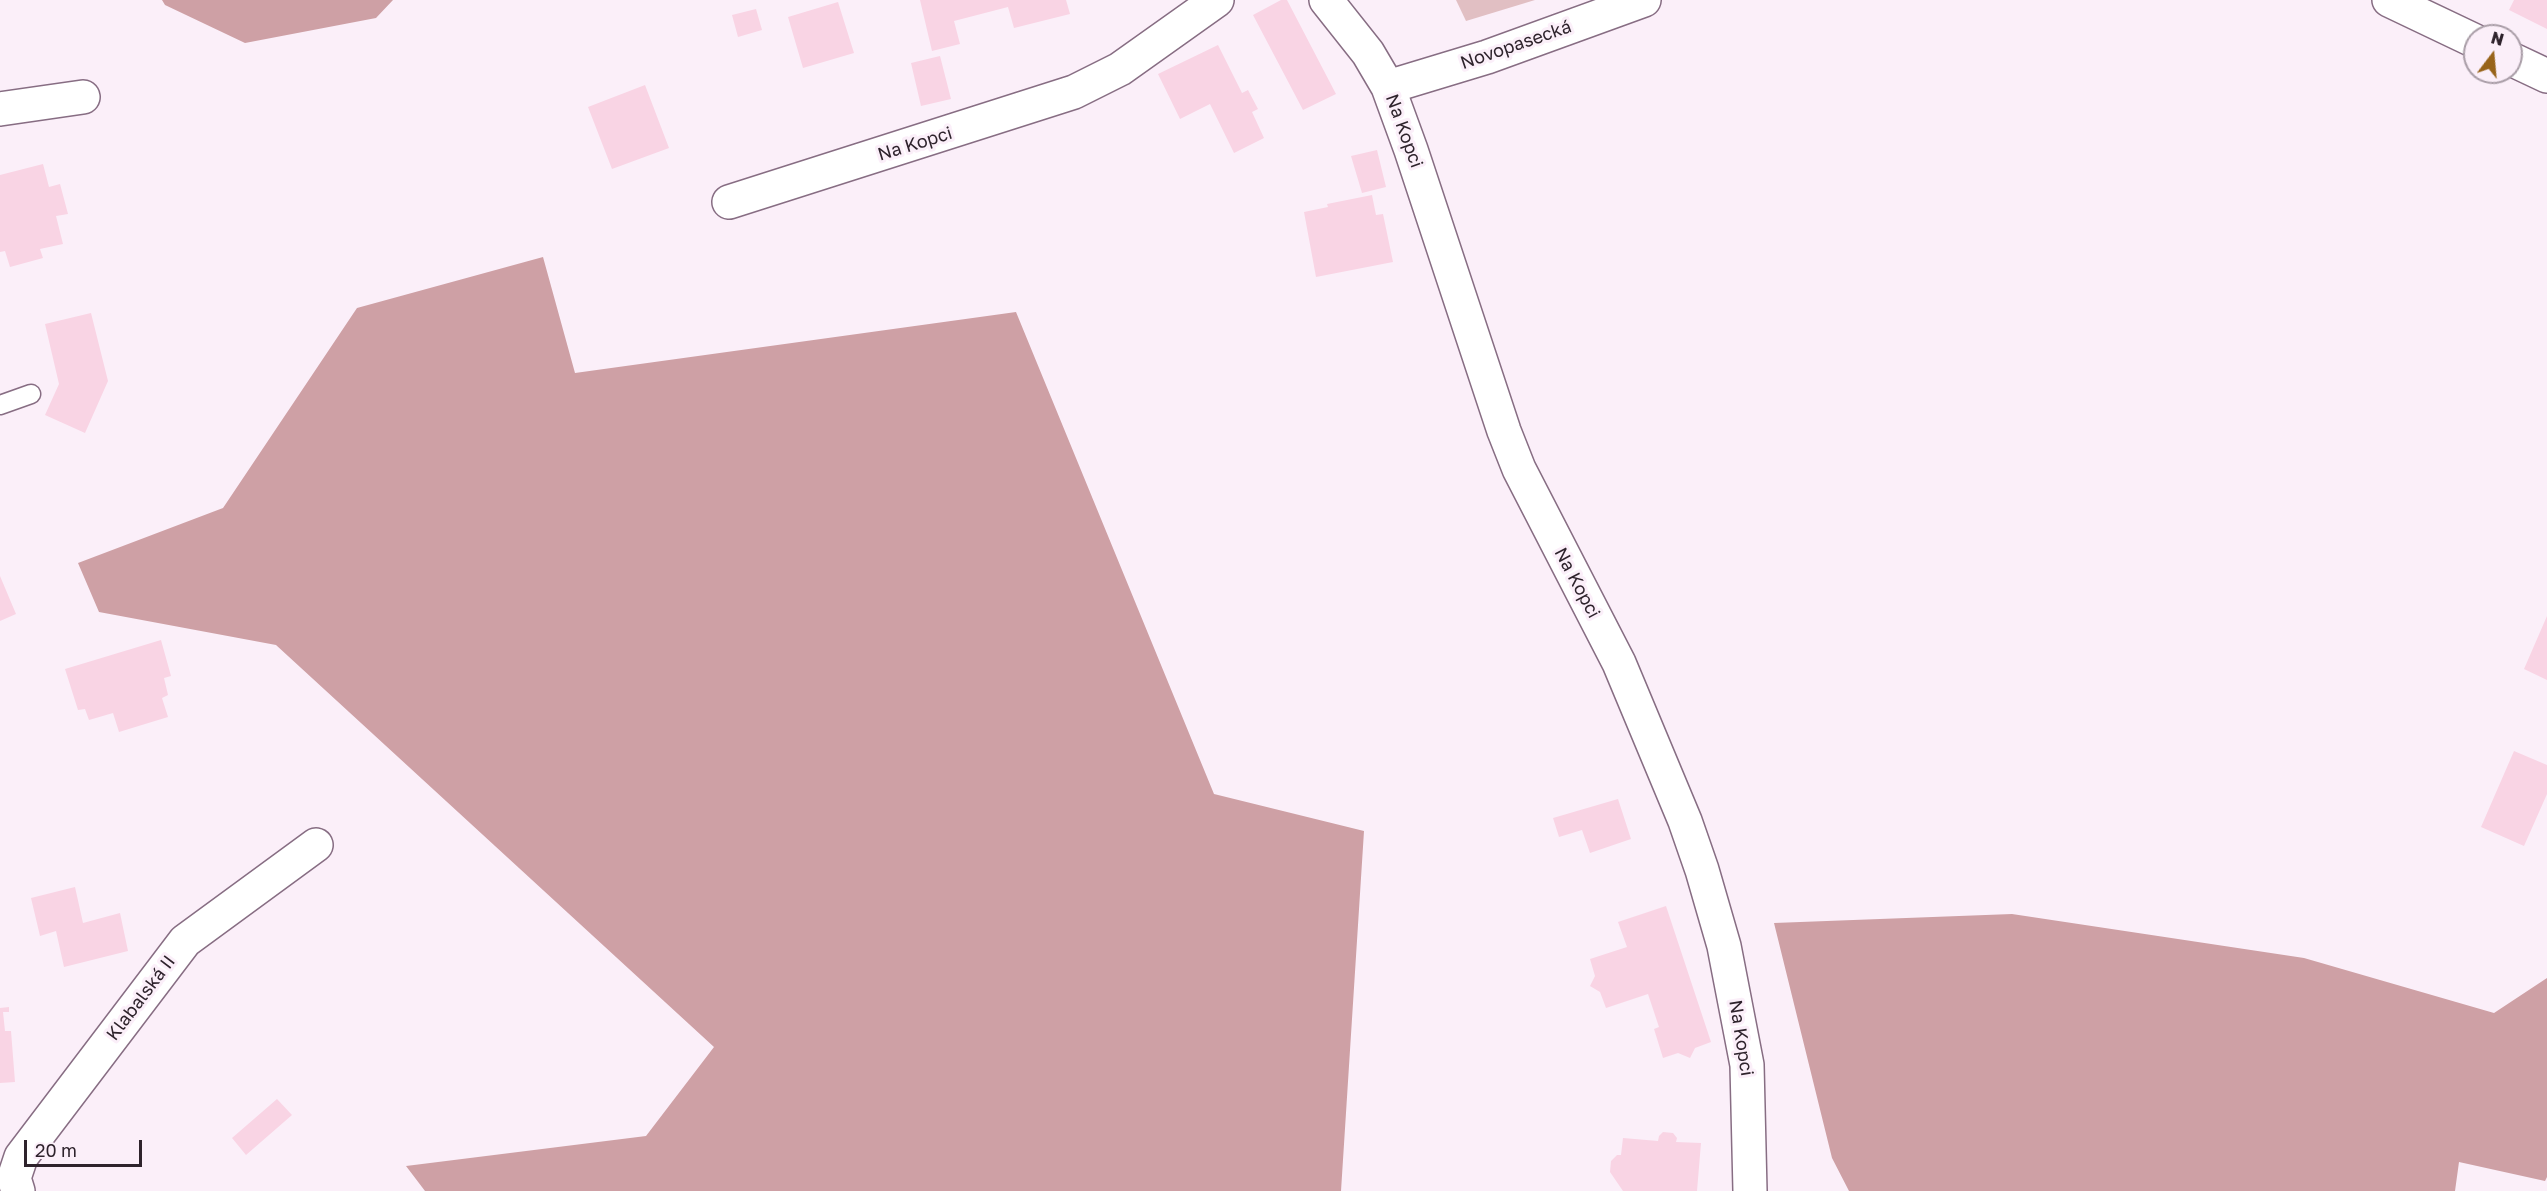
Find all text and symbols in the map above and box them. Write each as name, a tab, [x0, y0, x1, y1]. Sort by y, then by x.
street label: Novopasecká	[1458, 16, 1574, 74]
north arrow	[2463, 24, 2523, 84]
text: N	[2489, 27, 2506, 50]
street label: Na Kopci	[1381, 91, 1427, 171]
street label: Na Kopci	[875, 122, 955, 166]
street label: Na Kopci	[1549, 544, 1605, 622]
street label: Klabalská II	[102, 951, 180, 1045]
street label: Na Kopci	[1724, 998, 1758, 1078]
scale bar	[27, 1128, 146, 1166]
text: 20 m	[35, 1139, 77, 1161]

